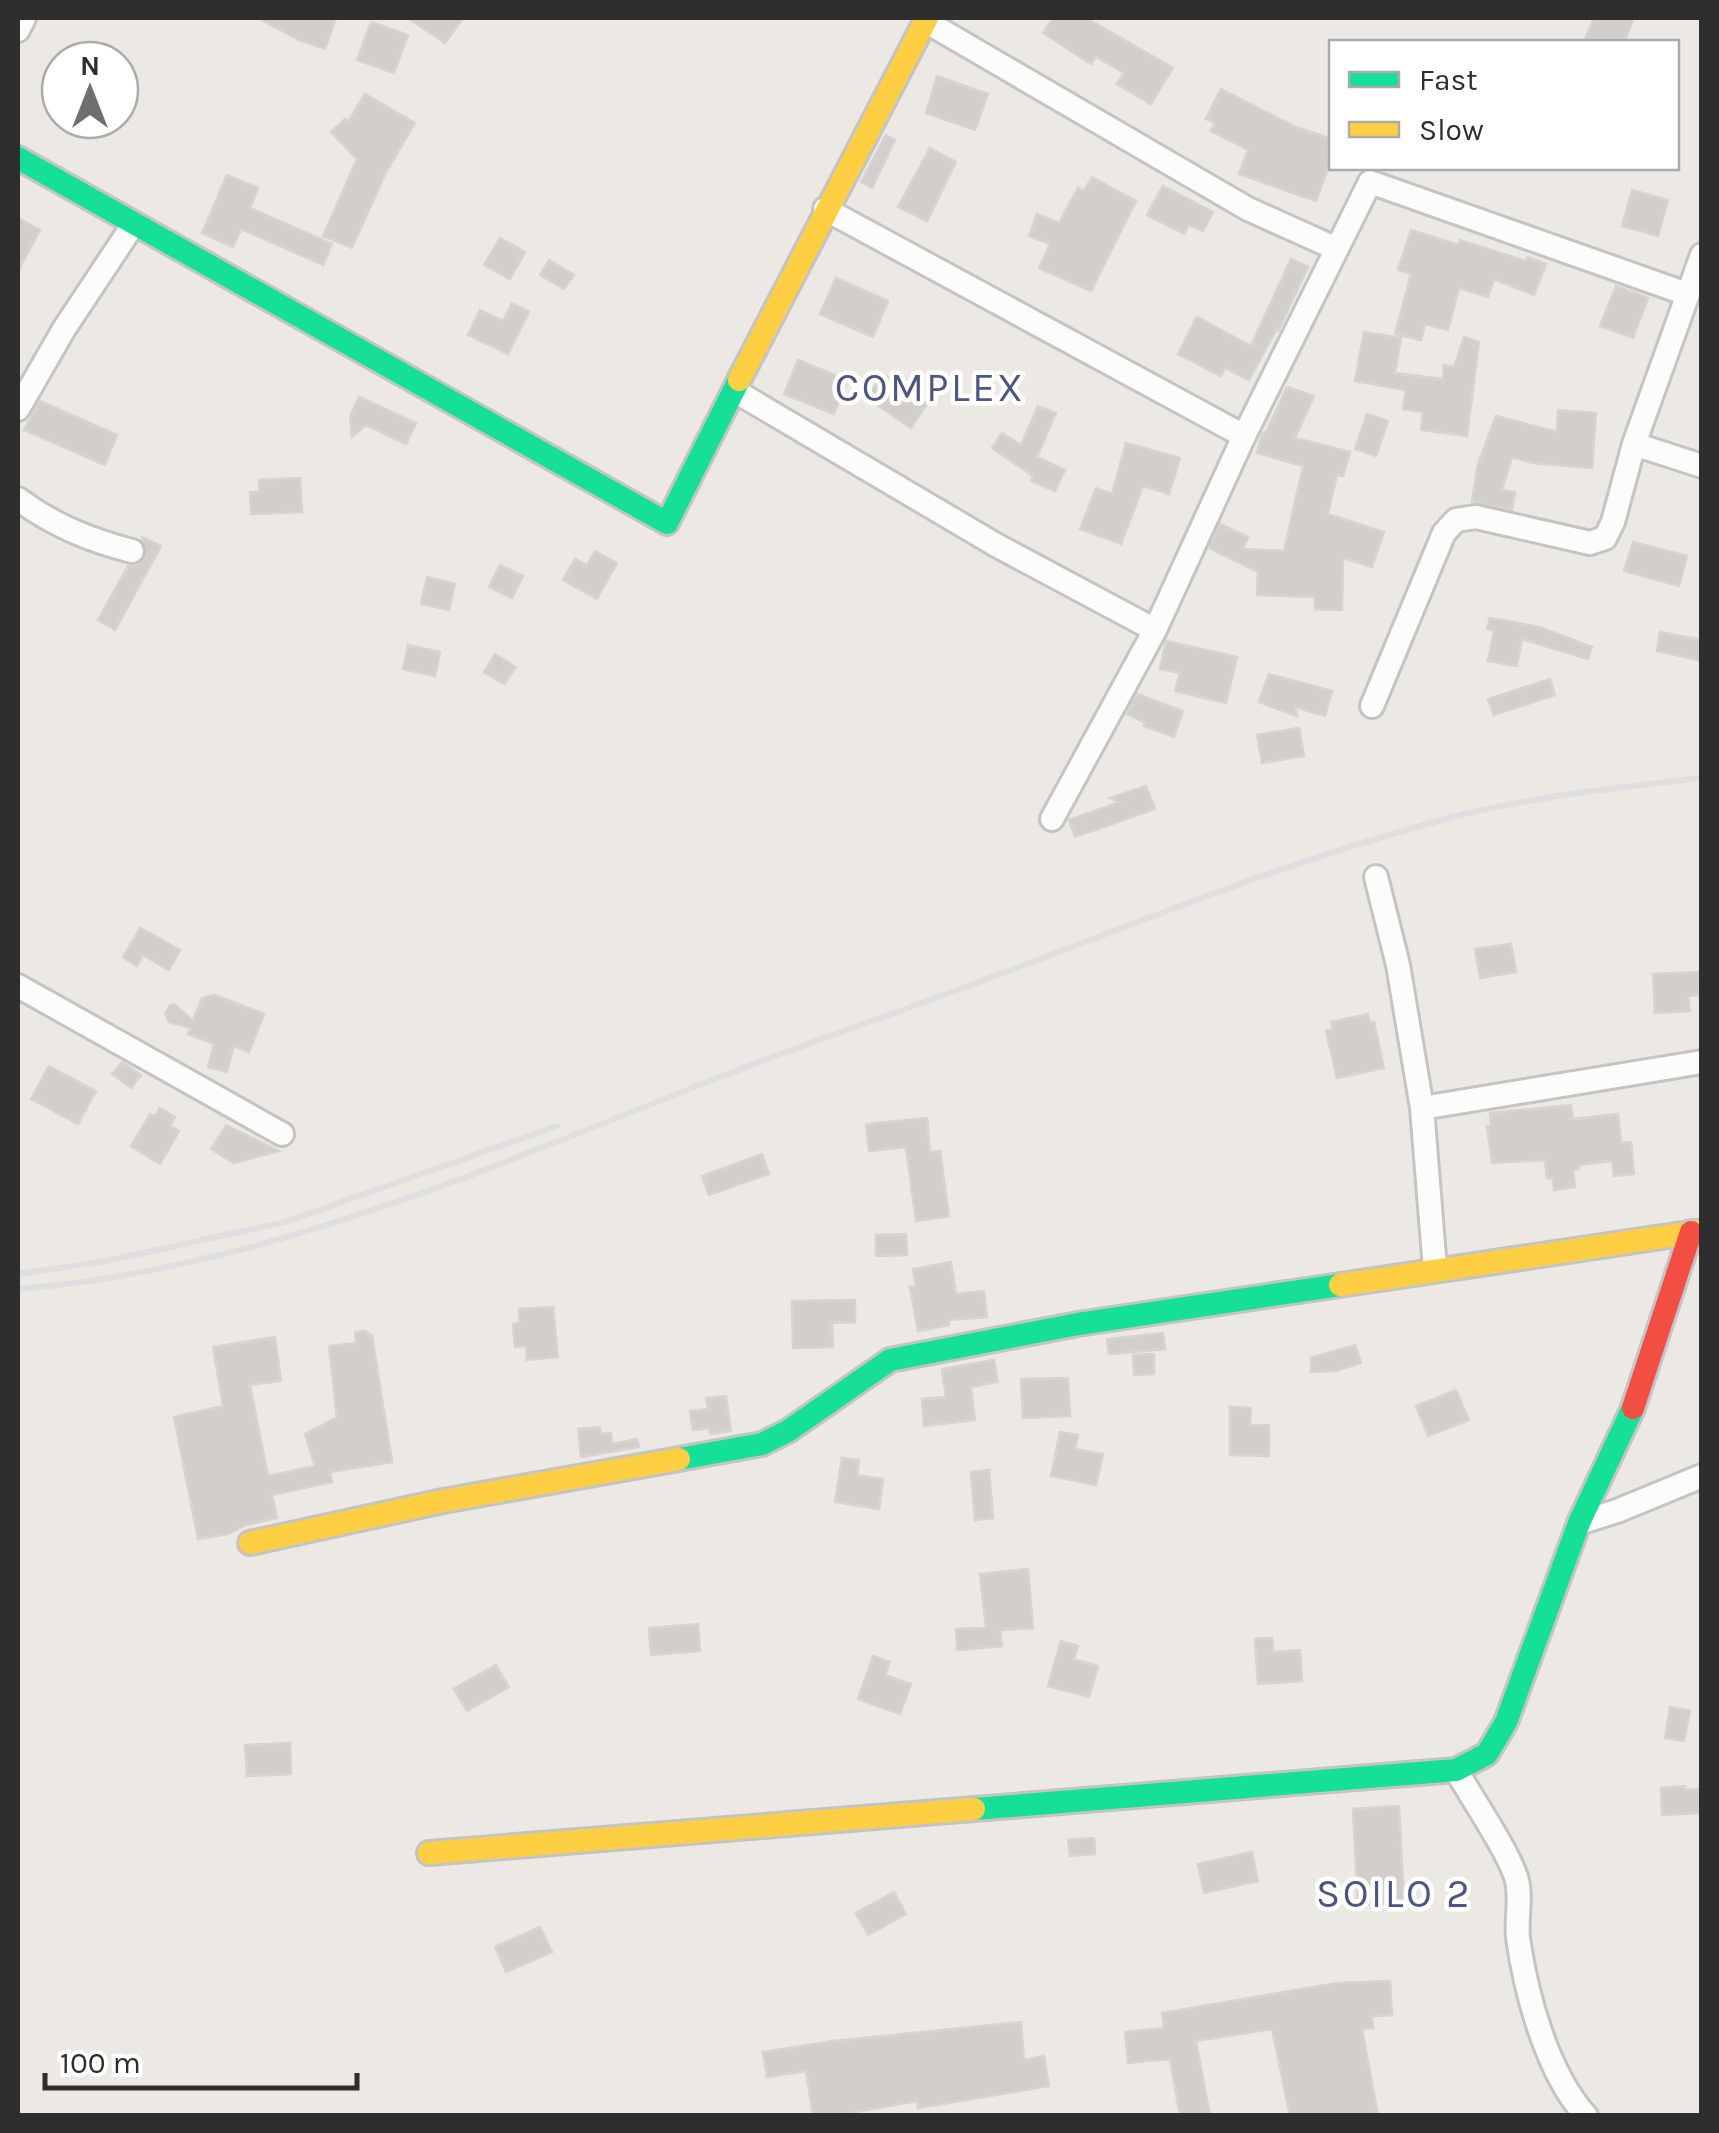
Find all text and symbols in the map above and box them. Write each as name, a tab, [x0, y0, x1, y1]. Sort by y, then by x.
north arrow	[40, 40, 140, 140]
legend	[1329, 40, 1679, 170]
text: N	[80, 49, 100, 82]
text: Fast	[1419, 62, 1478, 98]
text: Slow	[1419, 112, 1484, 148]
district label: COMPLEX	[835, 364, 1025, 411]
district label: SOILO 2	[1316, 1870, 1472, 1917]
scale bar	[45, 2028, 358, 2090]
text: 100 m	[60, 2045, 141, 2081]

